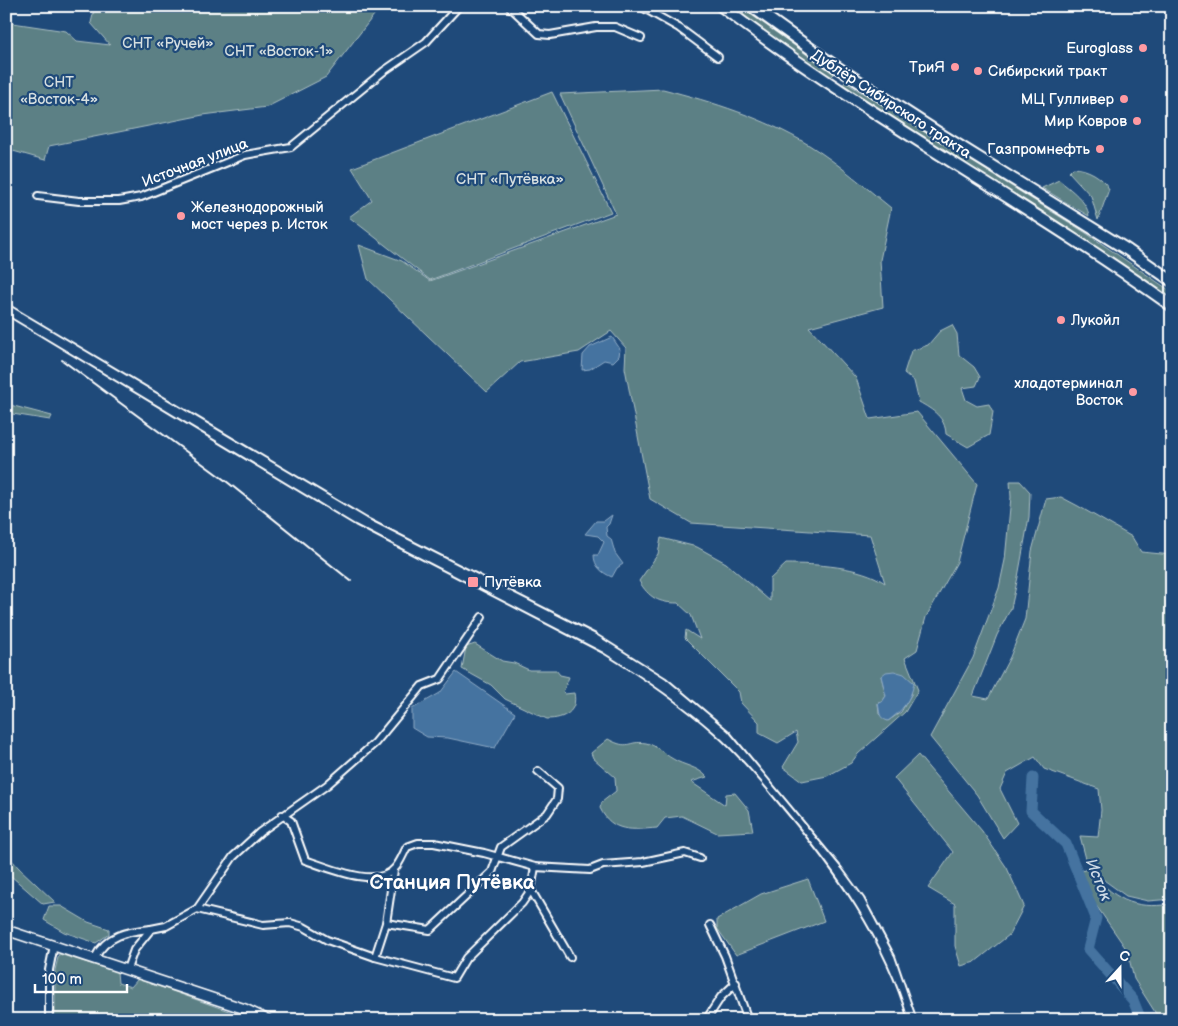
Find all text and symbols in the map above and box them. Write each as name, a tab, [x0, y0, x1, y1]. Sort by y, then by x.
park label: СНТ «Ручей»	[122, 34, 214, 53]
place label: Euroglass	[1066, 39, 1134, 58]
park label: СНТ «Восток-1»	[225, 42, 333, 61]
marker: Euroglass	[1137, 42, 1149, 54]
street label: Дублёр Сибирского тракта	[808, 45, 975, 163]
place label: ТриЯ	[909, 58, 945, 77]
marker: ТриЯ	[949, 61, 961, 73]
place label: Сибирский тракт	[988, 62, 1107, 81]
marker: Сибирский тракт	[972, 65, 984, 77]
park label: СНТ «Восток-4»	[20, 73, 98, 109]
place label: МЦ Гулливер	[1021, 90, 1115, 109]
marker: МЦ Гулливер	[1118, 93, 1130, 105]
place label: Мир Ковров	[1044, 112, 1127, 131]
marker: Мир Ковров	[1131, 115, 1143, 127]
street label: Источная улица	[139, 134, 251, 192]
place label: Газпромнефть	[987, 140, 1091, 159]
marker: Газпромнефть	[1094, 143, 1106, 155]
park label: СНТ «Путёвка»	[456, 170, 564, 189]
place label: Железнодорожный мост через р. Исток	[191, 198, 328, 234]
marker: Железнодорожный мост через р. Исток	[175, 210, 187, 222]
place label: Лукойл	[1070, 311, 1120, 330]
marker: Лукойл	[1055, 314, 1067, 326]
place label: хладотерминал Восток	[1014, 374, 1123, 410]
marker: хладотерминал Восток	[1127, 386, 1139, 398]
place label: Путёвка	[484, 573, 542, 592]
marker: Путёвка	[466, 575, 480, 589]
water label: Исток	[1081, 856, 1115, 904]
district label: Станция Путёвка	[370, 871, 535, 895]
north arrow	[1096, 944, 1146, 994]
text: С	[1117, 947, 1132, 966]
scale bar	[35, 961, 128, 993]
text: 100 m	[42, 970, 82, 989]

